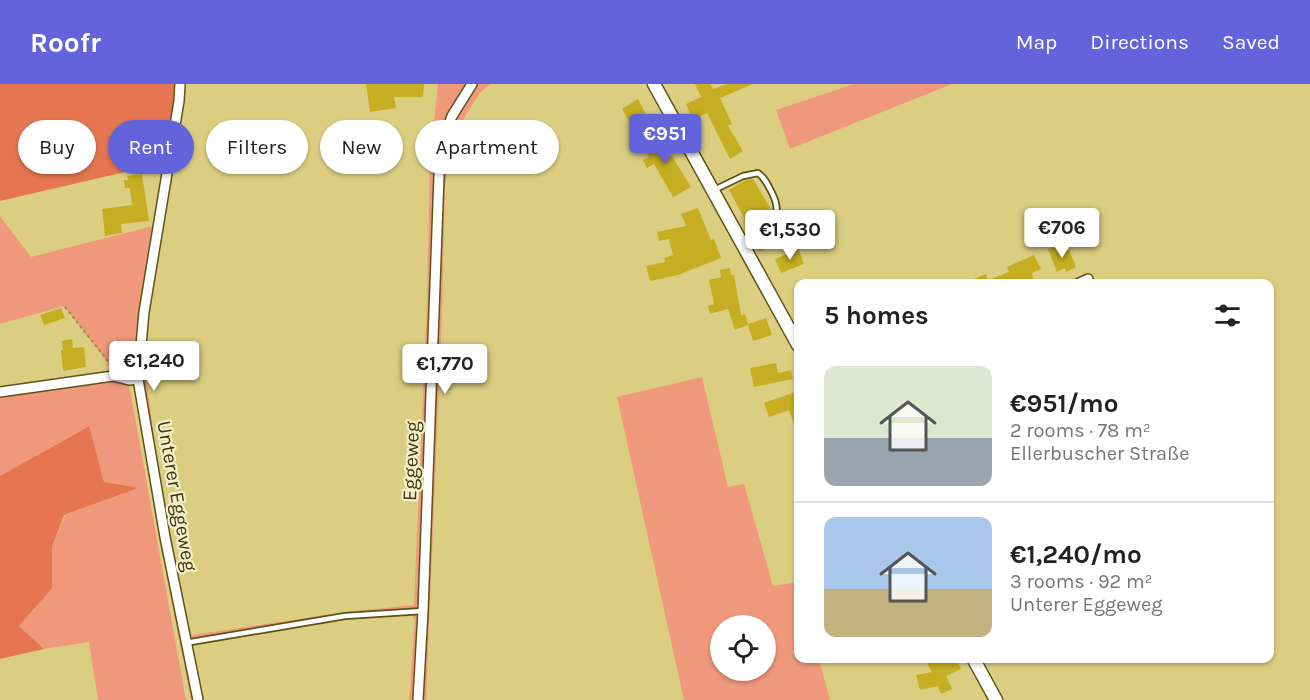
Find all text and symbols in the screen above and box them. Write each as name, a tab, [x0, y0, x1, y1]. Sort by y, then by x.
text: Roofr	[30, 26, 101, 59]
text: Map	[1016, 30, 1057, 54]
text: Directions	[1090, 30, 1189, 54]
text: Saved	[1222, 30, 1280, 54]
pin: €951	[629, 114, 701, 165]
chip: Buy	[18, 120, 96, 174]
chip: Rent	[108, 120, 194, 174]
chip: Filters	[206, 120, 308, 174]
chip: New	[320, 120, 403, 174]
chip: Apartment	[415, 120, 559, 174]
text: €951	[643, 122, 687, 145]
pin: €706	[1026, 208, 1098, 259]
pin: €1,530	[741, 210, 839, 261]
text: €706	[1038, 216, 1086, 239]
text: €1,530	[759, 218, 821, 241]
icon: filters	[1211, 299, 1244, 332]
text: 5 homes	[824, 300, 929, 331]
pin: €1,240	[105, 341, 203, 392]
pin: €1,770	[396, 344, 494, 395]
text: €1,240	[123, 349, 185, 372]
text: €1,770	[416, 352, 474, 375]
text: €951/mo	[1010, 388, 1118, 419]
icon: home	[872, 390, 944, 462]
street label: Unterer Eggeweg	[152, 419, 202, 573]
text: 2 rooms · 78 m²	[1010, 419, 1151, 442]
street label: Eggeweg	[398, 421, 424, 501]
text: Ellerbuscher Straße	[1010, 442, 1189, 465]
text: €1,240/mo	[1010, 539, 1142, 570]
icon: home	[872, 541, 944, 613]
text: 3 rooms · 92 m²	[1010, 570, 1153, 593]
text: Unterer Eggeweg	[1010, 593, 1163, 616]
map controls	[710, 615, 776, 681]
button: locate	[710, 615, 776, 681]

